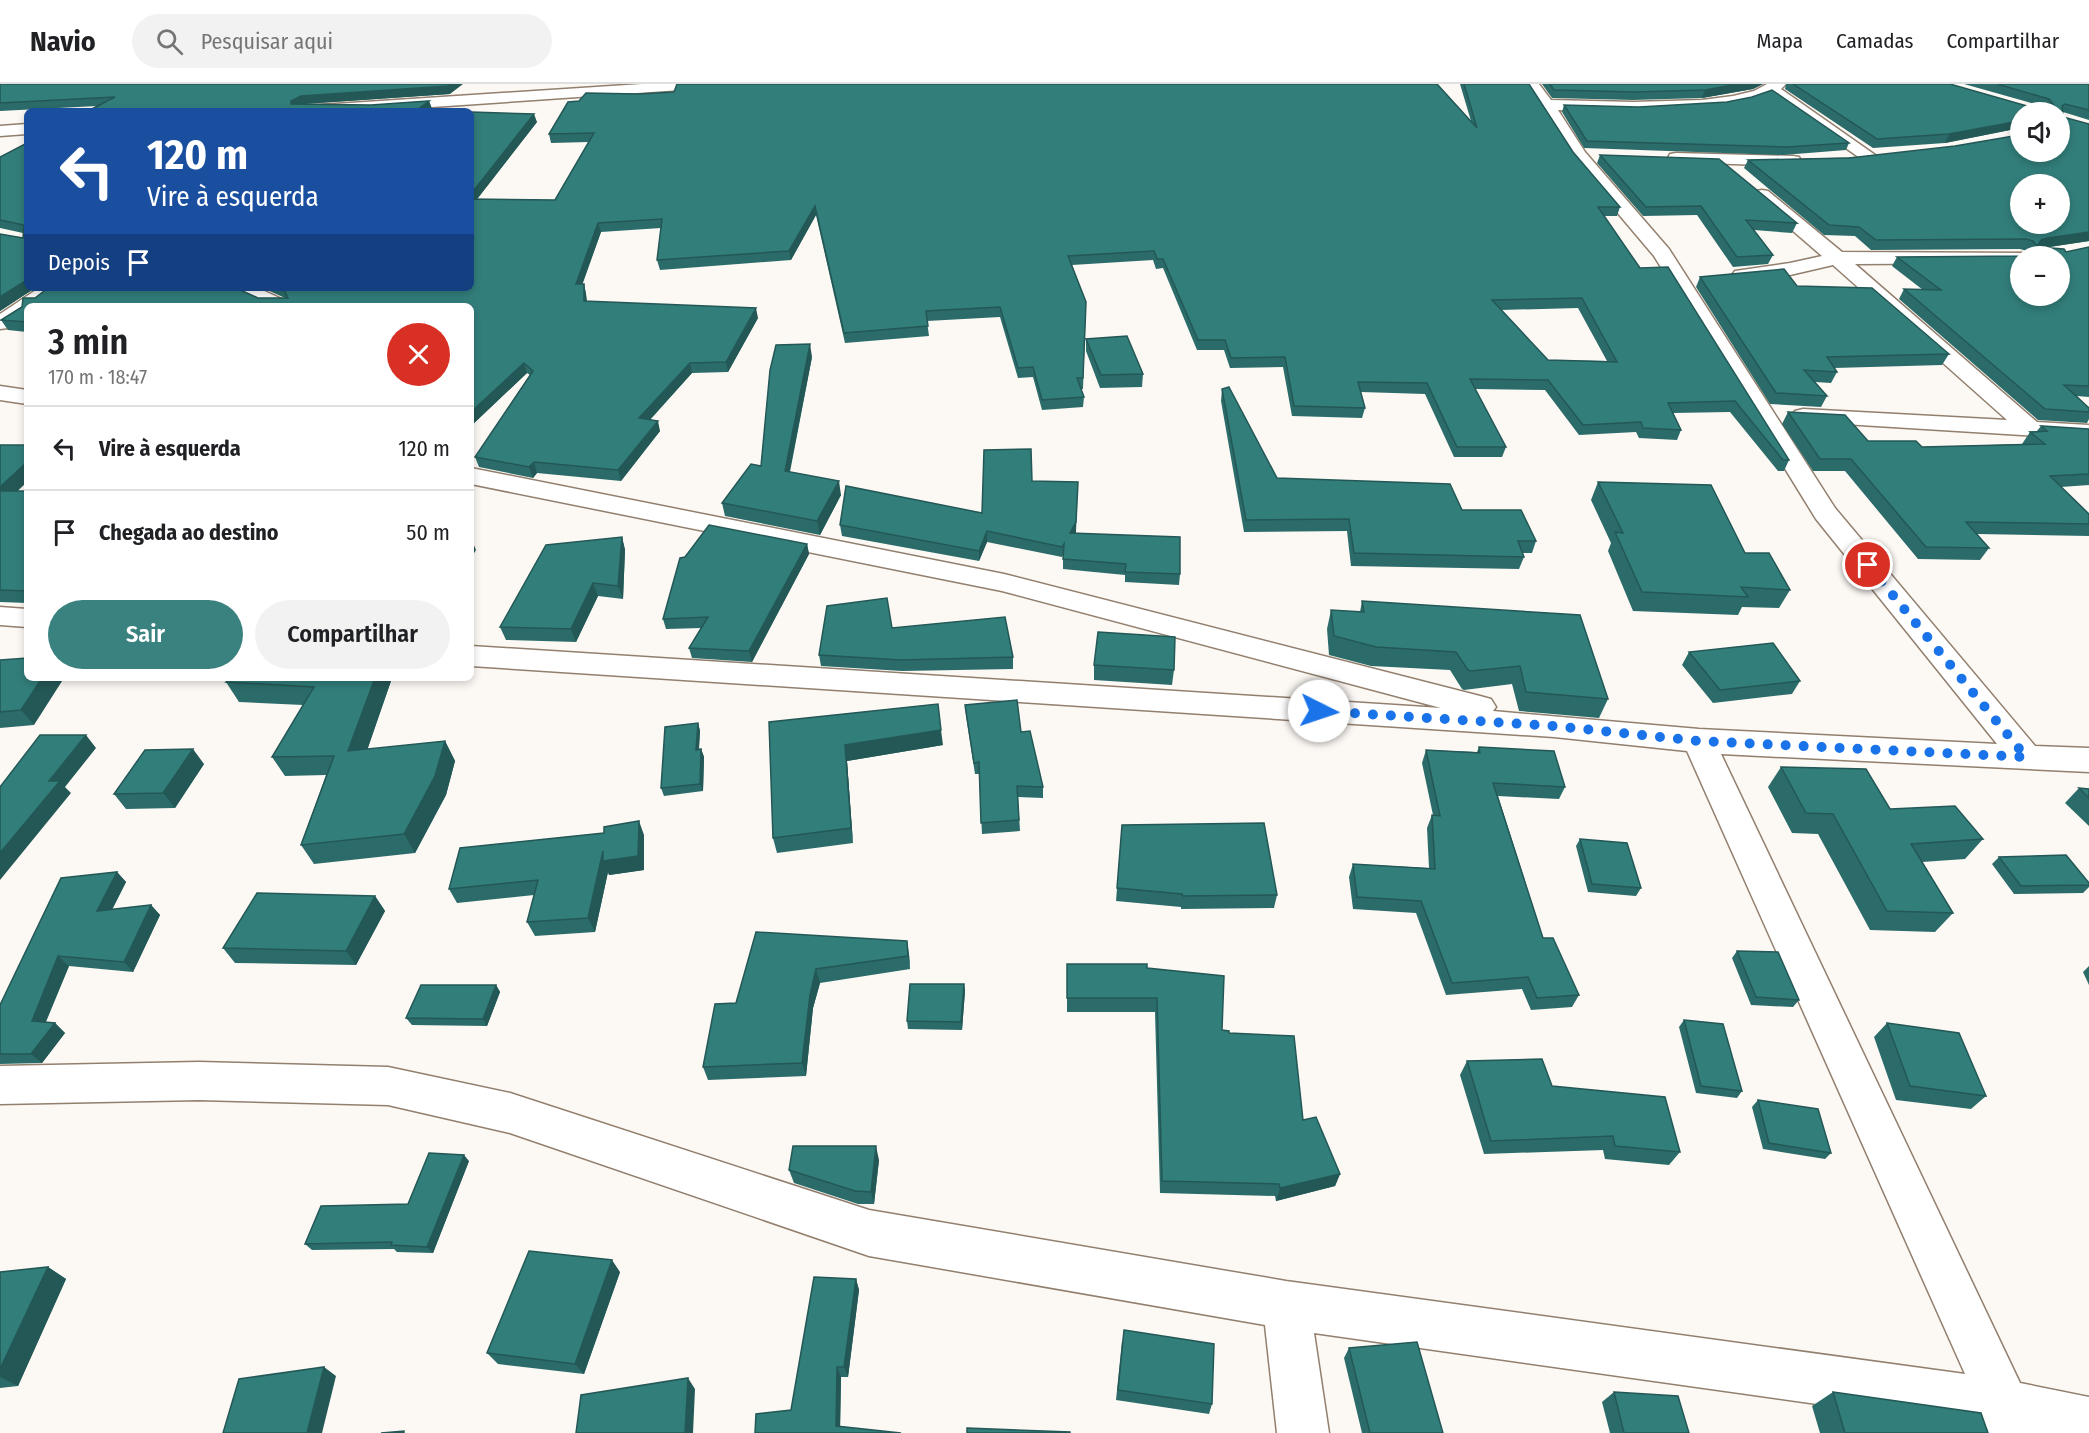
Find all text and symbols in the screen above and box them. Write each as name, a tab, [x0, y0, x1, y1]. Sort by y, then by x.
search box	[132, 14, 552, 68]
text: Navio	[30, 25, 96, 58]
icon: search	[153, 25, 186, 58]
text: Pesquisar aqui	[201, 28, 333, 55]
text: Mapa	[1757, 28, 1803, 54]
text: Camadas	[1836, 28, 1914, 54]
text: Compartilhar	[1947, 28, 2059, 54]
map controls	[2010, 102, 2070, 306]
button: sound	[2010, 102, 2070, 162]
text: 120 m	[147, 130, 248, 180]
icon: left	[48, 132, 126, 210]
button: +	[2010, 174, 2070, 234]
text: Vire à esquerda	[147, 181, 319, 213]
icon: arrive	[122, 246, 155, 279]
button: −	[2010, 246, 2070, 306]
text: Depois	[48, 249, 110, 276]
text: 3 min	[48, 320, 128, 364]
button: close	[387, 323, 450, 386]
text: 170 m · 18:47	[48, 365, 147, 389]
icon: left	[48, 432, 81, 465]
text: Vire à esquerda	[99, 435, 241, 462]
text: 120 m	[398, 435, 450, 462]
icon: arrive	[48, 516, 81, 549]
text: Chegada ao destino	[99, 519, 279, 546]
text: 50 m	[406, 519, 450, 546]
pin	[1842, 539, 1893, 590]
icon: arrive	[1851, 548, 1884, 581]
button: Sair	[48, 600, 243, 669]
button: Compartilhar	[255, 600, 450, 669]
position arrow	[1287, 679, 1351, 743]

